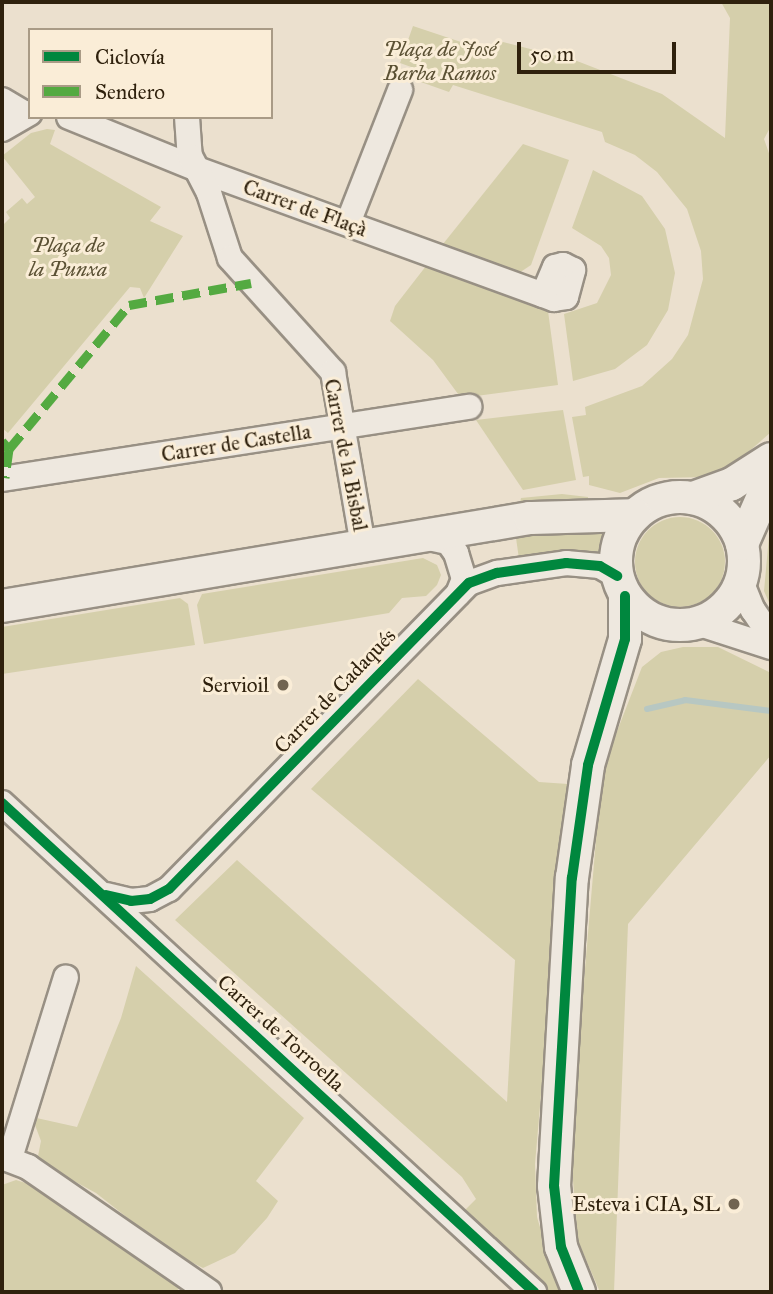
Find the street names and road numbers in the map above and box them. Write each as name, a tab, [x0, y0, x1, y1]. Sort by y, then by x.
street label: Carrer de Flaçà	[240, 174, 370, 242]
street label: Carrer de la Bisbal	[319, 377, 373, 533]
street label: Carrer de Castella	[159, 419, 313, 467]
street label: Carrer de Cadaqués	[269, 623, 401, 759]
street label: Carrer de Torroella	[212, 969, 350, 1097]

